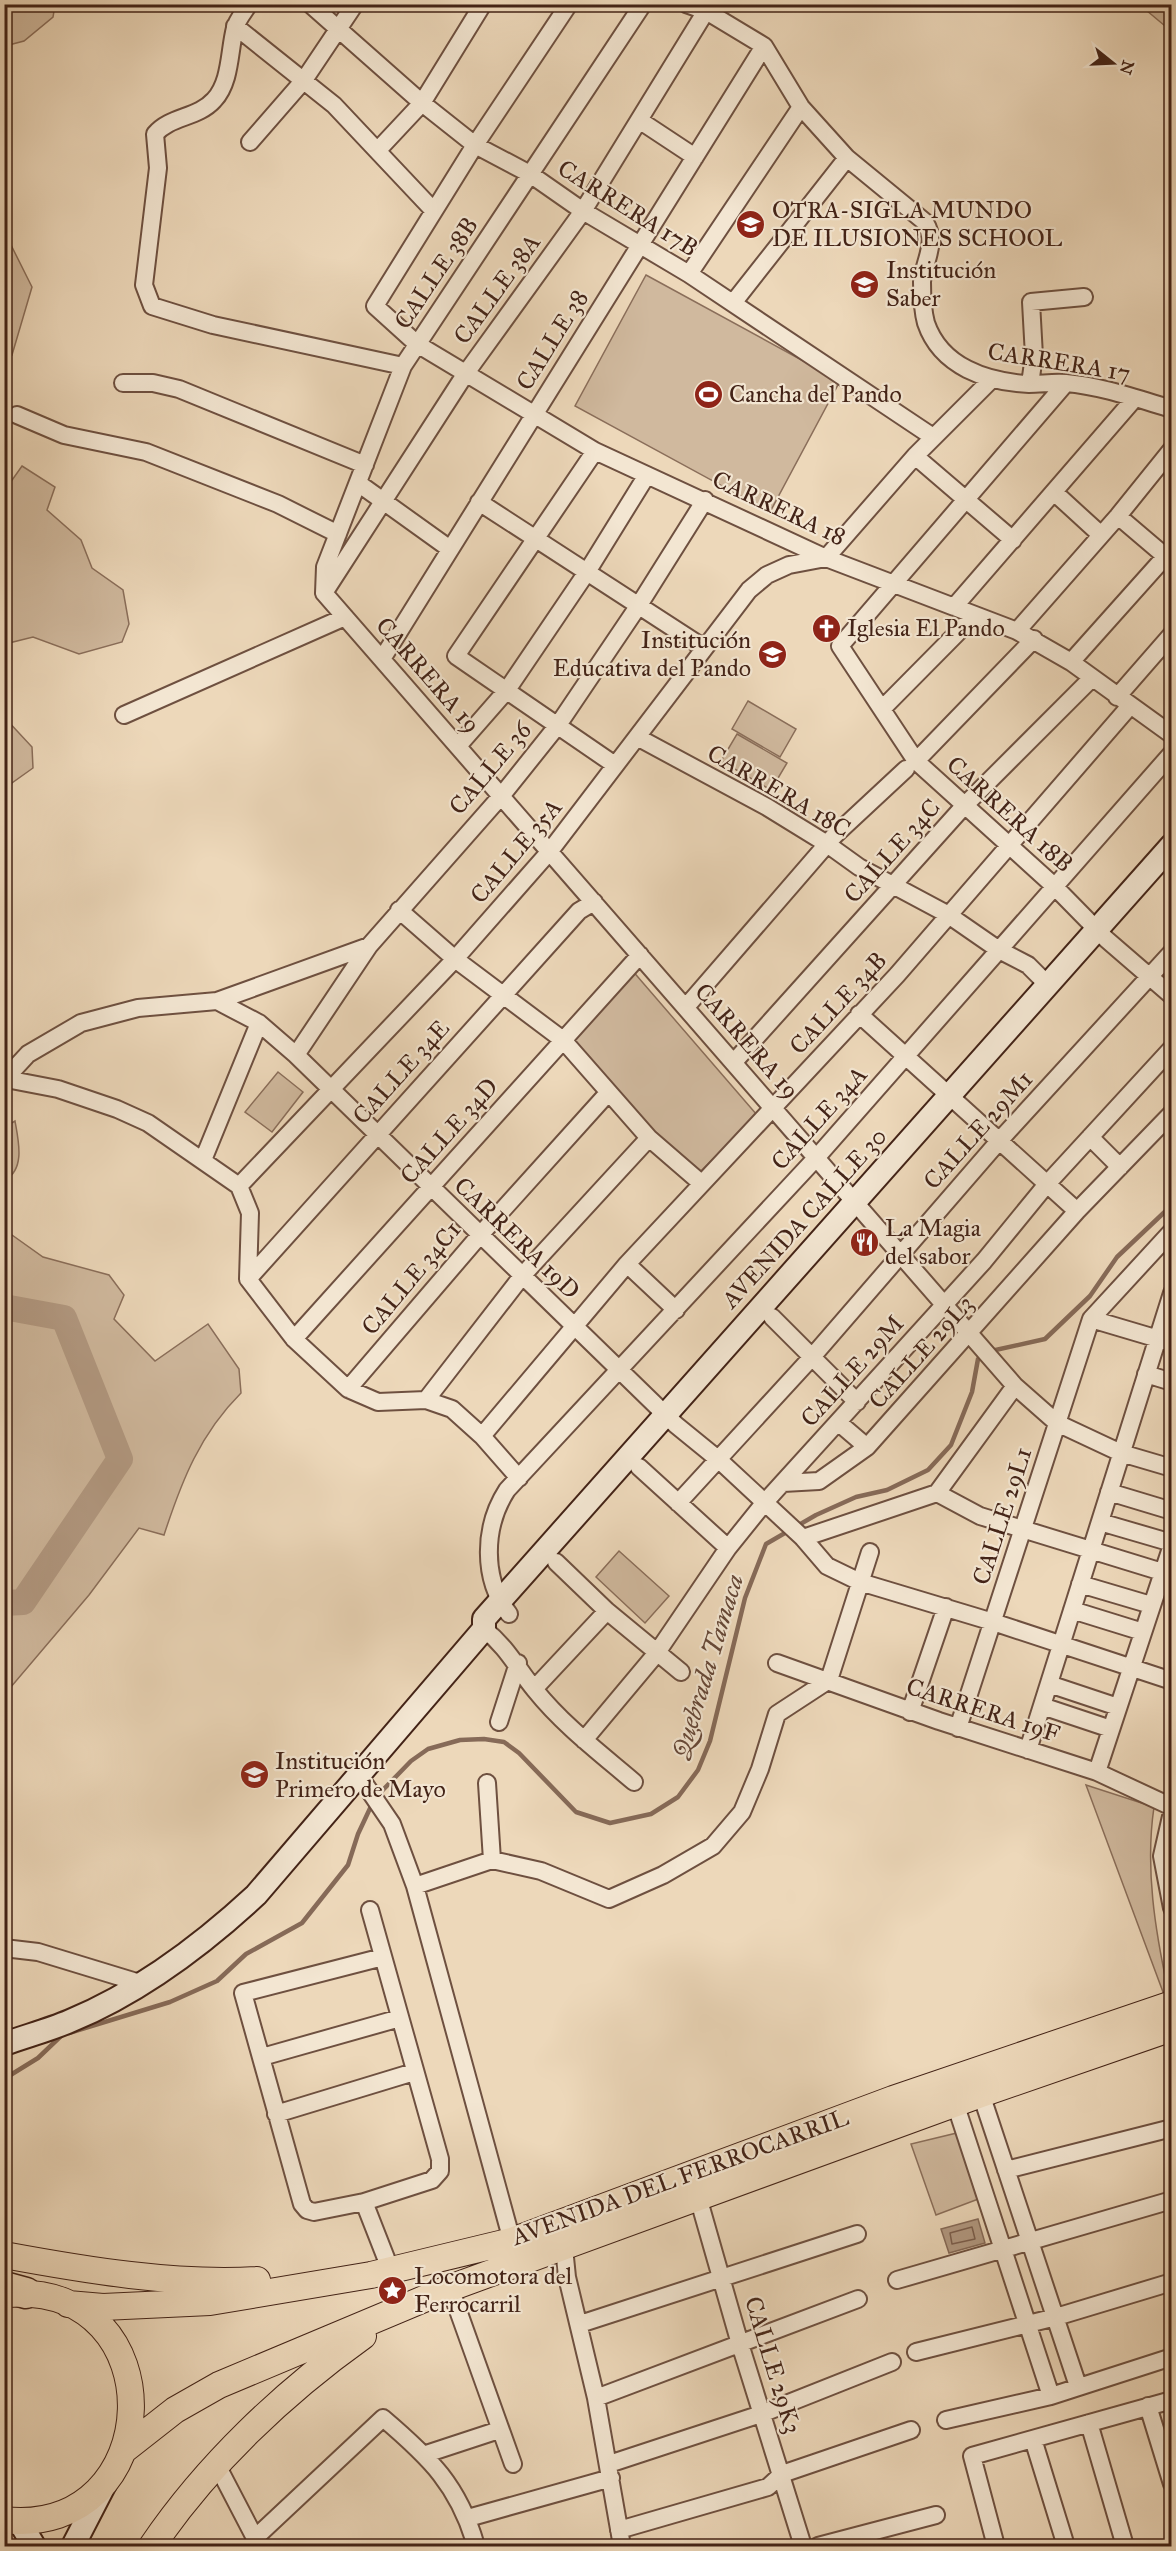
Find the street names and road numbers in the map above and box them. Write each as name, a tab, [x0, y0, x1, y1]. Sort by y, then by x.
street label: CARRERA 17B	[552, 153, 704, 263]
street label: CALLE 38B	[388, 211, 484, 335]
street label: CALLE 38A	[447, 228, 547, 350]
street label: CALLE 38	[509, 284, 595, 396]
street label: CARRERA 17	[986, 336, 1132, 388]
street label: CARRERA 18	[707, 464, 851, 552]
street label: CARRERA 19	[369, 611, 487, 739]
street label: CALLE 36	[442, 715, 538, 821]
street label: CARRERA 18C	[702, 738, 856, 844]
street label: CARRERA 18B	[941, 749, 1079, 879]
street label: CALLE 35A	[464, 793, 568, 909]
street label: CALLE 34C	[837, 793, 947, 909]
street label: CALLE 34B	[783, 946, 893, 1060]
street label: CARRERA 19	[688, 977, 806, 1105]
street label: CALLE 34E	[346, 1013, 456, 1131]
street label: CALLE 34A	[765, 1060, 873, 1176]
street label: CALLE 29M1	[917, 1064, 1039, 1196]
street label: CALLE 34D	[394, 1072, 504, 1190]
street label: AVENIDA CALLE 30	[714, 1122, 893, 1315]
street label: CARRERA 19D	[448, 1171, 586, 1305]
street label: CALLE 34C1	[355, 1215, 467, 1341]
street label: CALLE 29L3	[862, 1289, 980, 1415]
street label: CALLE 29M	[794, 1309, 910, 1433]
street label: CALLE 29L1	[966, 1444, 1038, 1588]
street label: CARRERA 19F	[902, 1671, 1064, 1749]
street label: AVENIDA DEL FERROCARRIL	[507, 2102, 853, 2252]
street label: CALLE 29K3	[738, 2293, 808, 2437]

